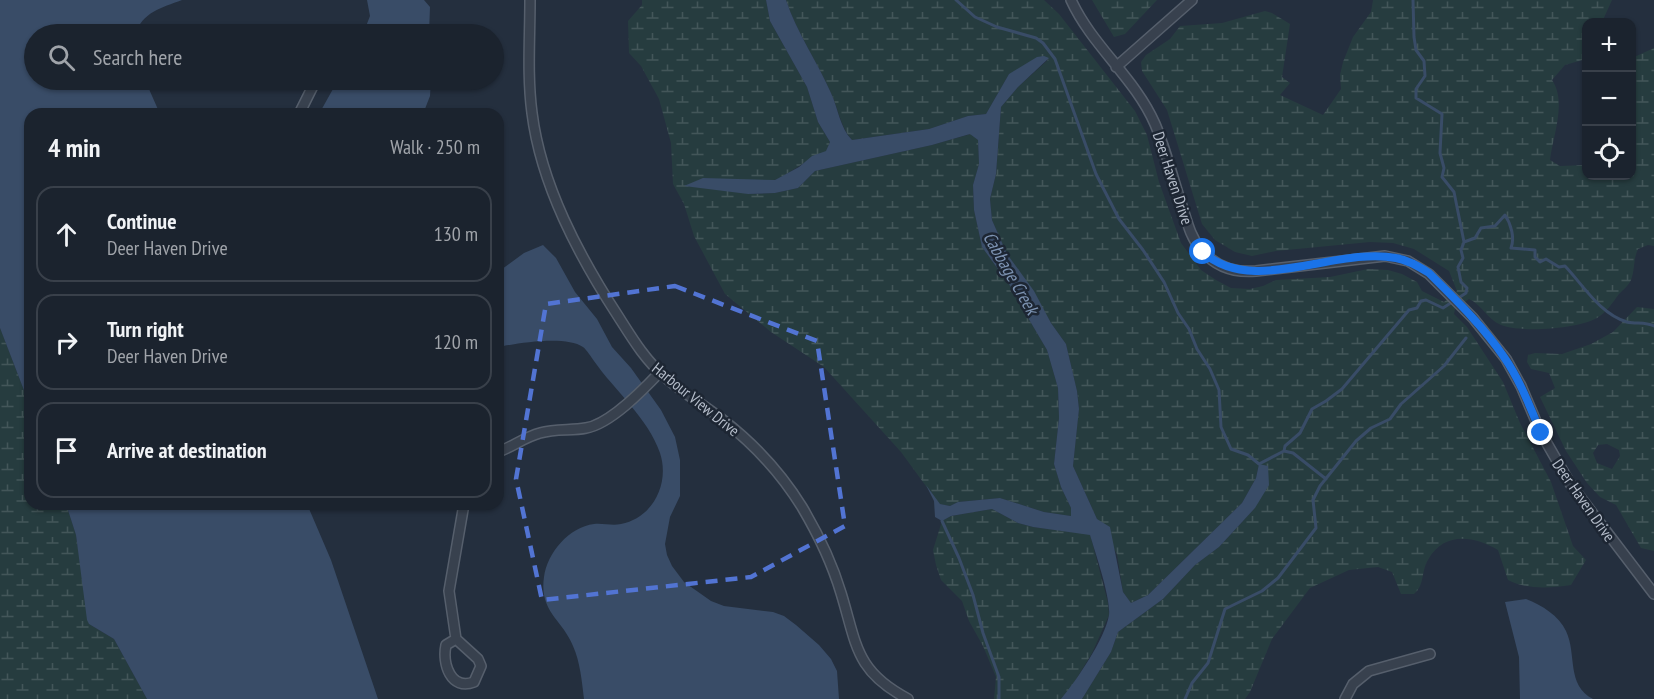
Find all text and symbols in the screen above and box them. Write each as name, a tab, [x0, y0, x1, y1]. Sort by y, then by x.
map controls	[1582, 18, 1636, 180]
button: +	[1582, 18, 1636, 72]
search box	[24, 24, 504, 90]
icon: search	[45, 41, 78, 74]
text: Search here	[93, 43, 182, 71]
button: −	[1582, 72, 1636, 126]
button: locate	[1582, 126, 1636, 180]
street label: Deer Haven Drive	[1149, 129, 1197, 227]
text: 4 min	[48, 131, 101, 164]
text: Walk · 250 m	[390, 134, 480, 160]
text: Continue	[107, 207, 177, 235]
icon: ahead	[50, 218, 83, 251]
text: 130 m	[434, 221, 478, 247]
water label: Cabbage Creek	[978, 228, 1045, 320]
text: Deer Haven Drive	[107, 235, 228, 261]
route start	[1189, 238, 1215, 264]
text: Turn right	[107, 315, 184, 343]
icon: right	[50, 326, 83, 359]
text: 120 m	[434, 329, 478, 355]
text: Deer Haven Drive	[107, 343, 228, 369]
street label: Harbour View Drive	[648, 358, 744, 440]
route end	[1527, 419, 1553, 445]
icon: arrive	[50, 434, 83, 467]
text: Arrive at destination	[107, 436, 267, 464]
street label: Deer Haven Drive	[1548, 455, 1620, 545]

